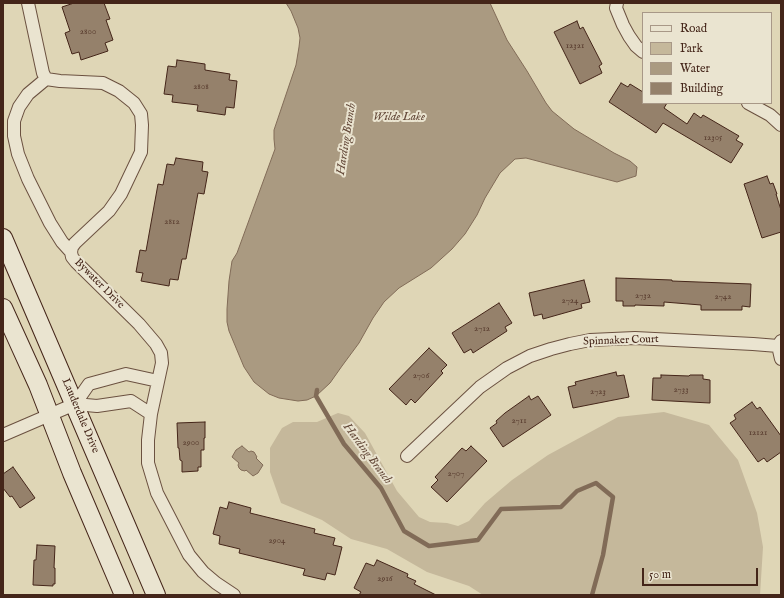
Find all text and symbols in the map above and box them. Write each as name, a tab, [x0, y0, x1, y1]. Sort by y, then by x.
legend	[642, 12, 772, 104]
text: Road	[680, 21, 707, 36]
house number: 2800	[80, 27, 96, 37]
house number: 12321	[566, 41, 584, 51]
text: Park	[680, 41, 703, 56]
text: Water	[680, 61, 710, 76]
text: Building	[680, 81, 723, 96]
house number: 2808	[193, 82, 209, 92]
water label: Harding Branch	[334, 102, 360, 176]
water label: Wilde Lake	[373, 111, 425, 125]
house number: 12305	[704, 133, 722, 143]
house number: 2812	[164, 217, 180, 227]
street label: Bywater Drive	[71, 256, 127, 312]
house number: 2732	[635, 291, 651, 301]
house number: 2742	[715, 292, 731, 302]
house number: 2724	[562, 296, 578, 306]
house number: 2712	[474, 324, 490, 334]
street label: Spinnaker Court	[583, 333, 659, 349]
house number: 2706	[413, 371, 429, 381]
street label: Lauderdale Drive	[58, 377, 102, 455]
house number: 2733	[673, 385, 689, 395]
house number: 2723	[590, 387, 606, 397]
house number: 2711	[511, 416, 527, 426]
water label: Harding Branch	[339, 421, 395, 487]
house number: 12121	[749, 428, 767, 438]
house number: 2900	[183, 438, 199, 448]
house number: 2707	[448, 469, 464, 479]
house number: 2904	[269, 536, 285, 546]
scale bar	[644, 560, 760, 586]
text: 50 m	[649, 567, 671, 582]
house number: 2916	[377, 574, 393, 584]

